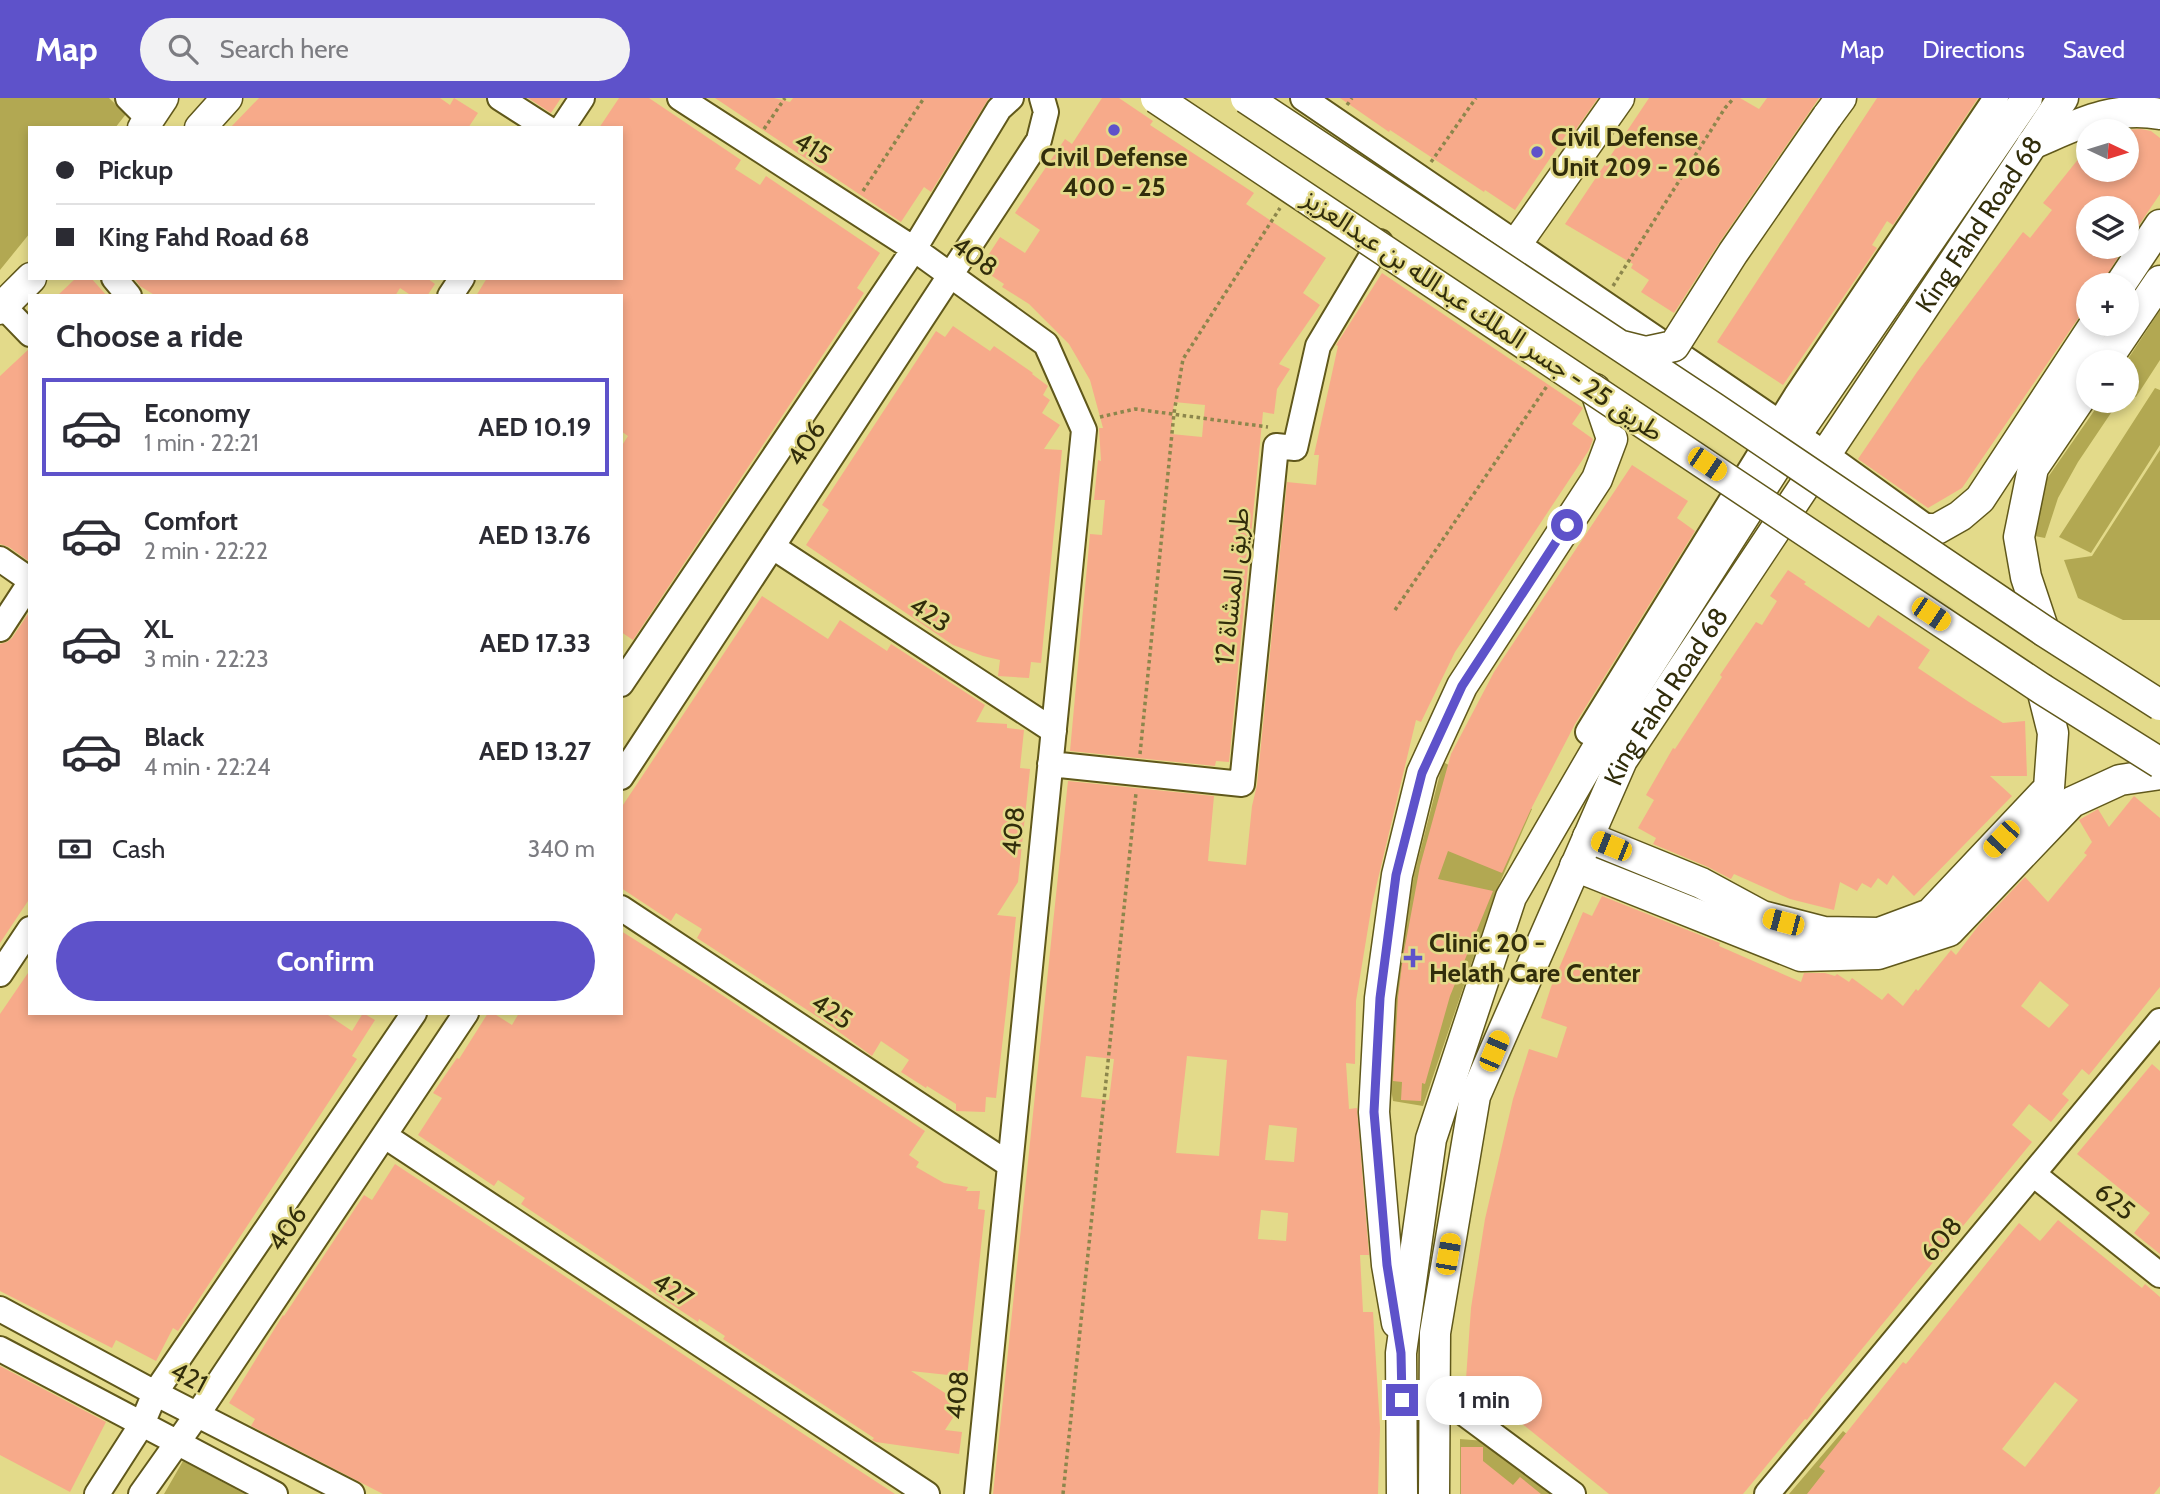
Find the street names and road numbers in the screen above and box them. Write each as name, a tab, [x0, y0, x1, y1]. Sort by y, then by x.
street label: 415	[789, 124, 837, 172]
street label: King Fahd Road 68	[1909, 130, 2049, 319]
street label: طريق 25 - جسر الملك عبدالله بن عبدالعزيز	[1296, 181, 1669, 448]
street label: 408	[946, 229, 1004, 283]
street label: 406	[780, 414, 832, 472]
street label: طريق المشاة 12	[1208, 506, 1256, 666]
street label: 423	[903, 589, 957, 639]
street label: King Fahd Road 68	[1597, 601, 1735, 790]
street label: 408	[995, 805, 1031, 857]
street label: 425	[805, 986, 859, 1036]
street label: 625	[2088, 1175, 2142, 1227]
street label: 406	[260, 1199, 314, 1257]
street label: 608	[1913, 1210, 1969, 1268]
street label: 427	[647, 1265, 699, 1315]
street label: 421	[165, 1354, 213, 1400]
street label: 408	[939, 1369, 975, 1421]

